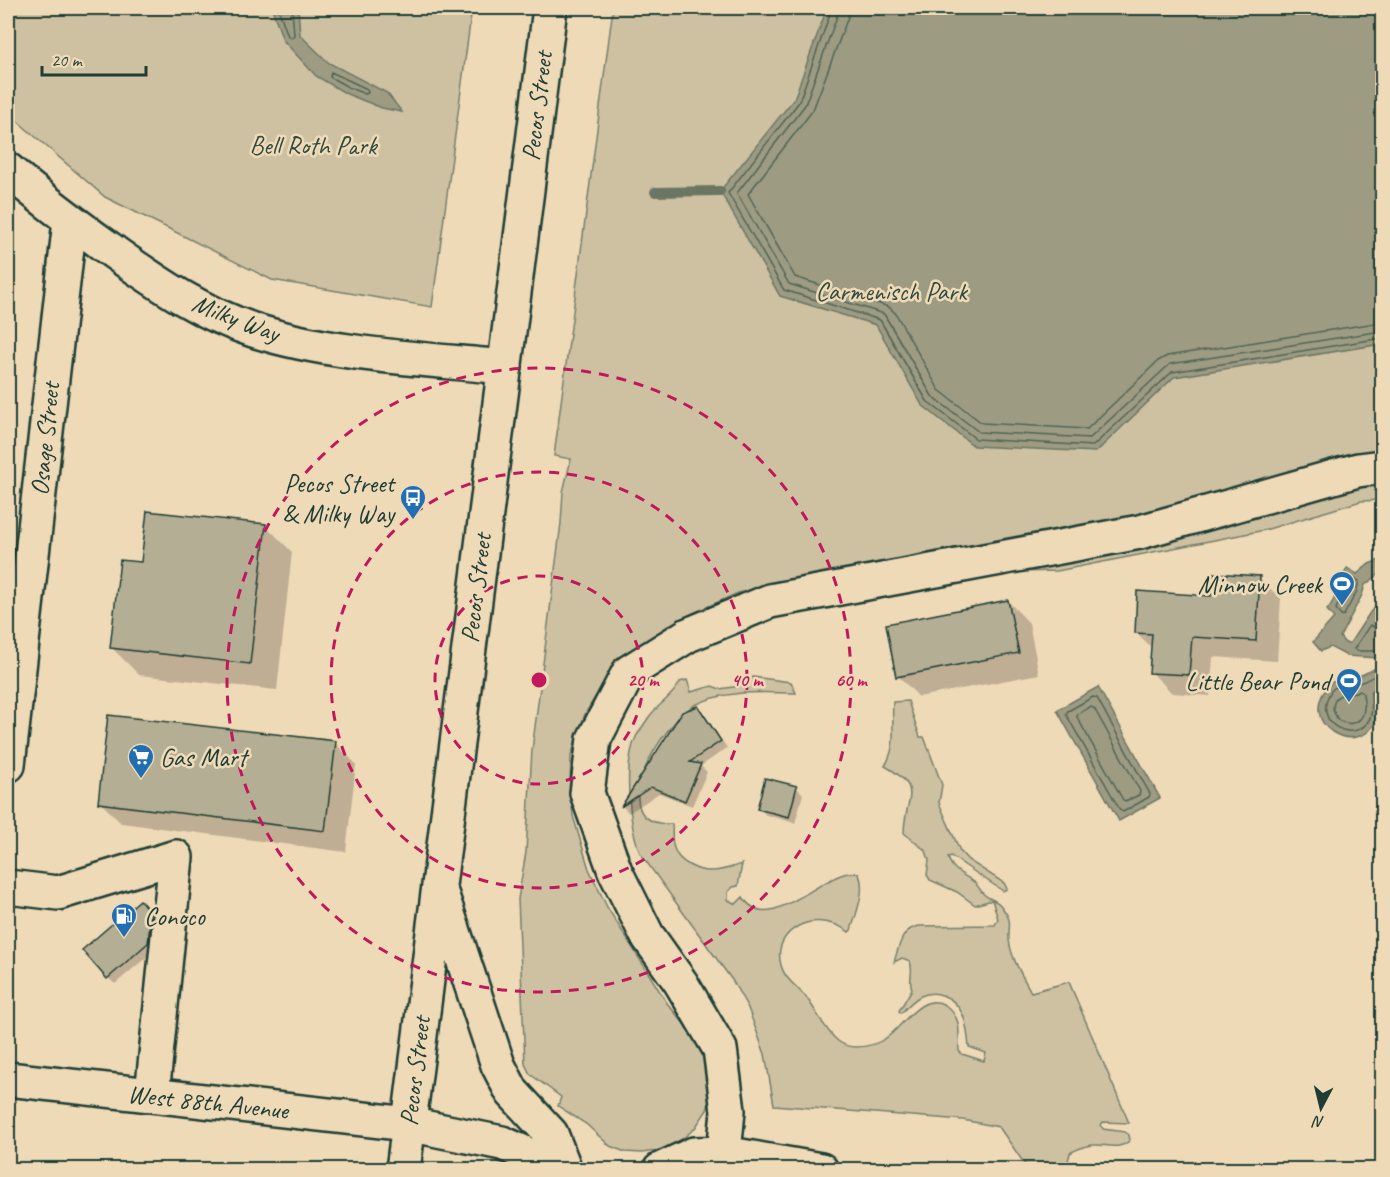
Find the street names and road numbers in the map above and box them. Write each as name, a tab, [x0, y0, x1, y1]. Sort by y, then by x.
street label: Pecos Street	[514, 47, 560, 162]
street label: Milky Way	[188, 286, 286, 350]
street label: Osage Street	[23, 378, 68, 497]
street label: Pecos Street	[453, 529, 499, 644]
street label: Pecos Street	[392, 1012, 438, 1127]
street label: West 88th Avenue	[126, 1077, 291, 1127]

